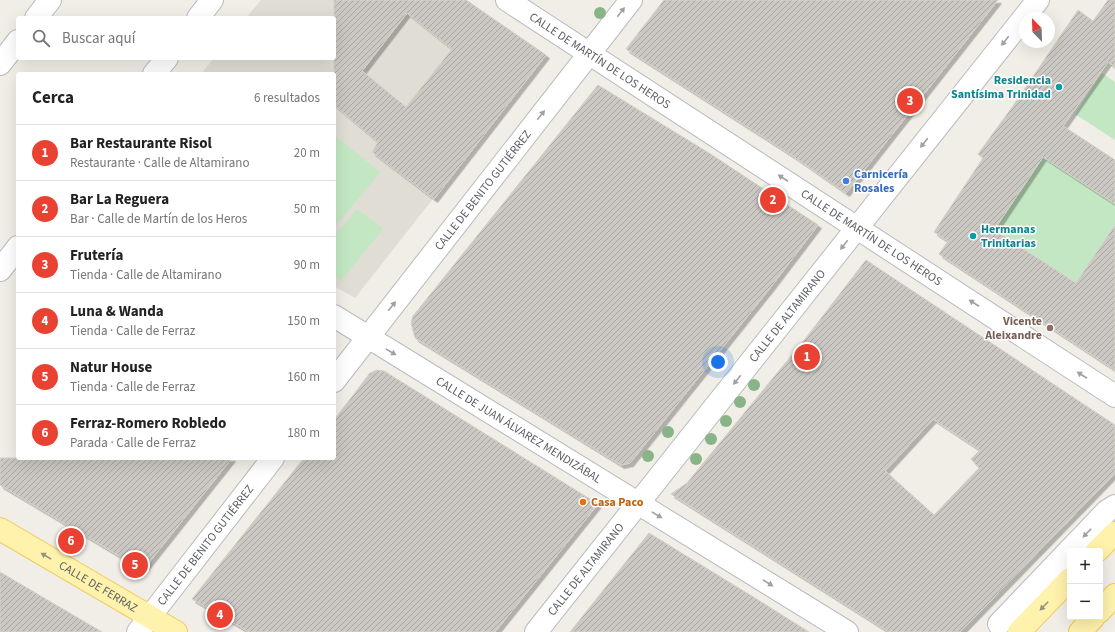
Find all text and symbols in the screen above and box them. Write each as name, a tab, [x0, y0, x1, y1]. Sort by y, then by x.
one-way arrow	[617, 7, 625, 18]
street label: CALLE DE MARTÍN DE LOS HEROS	[526, 9, 674, 113]
north arrow	[1019, 12, 1055, 48]
search box	[16, 16, 336, 60]
icon: search	[30, 27, 52, 49]
text: Buscar aquí	[62, 28, 135, 49]
one-way arrow	[1001, 36, 1010, 47]
place label: Residencia Santísima Trinidad	[951, 72, 1051, 103]
marker: Residencia Santísima Trinidad	[1054, 82, 1064, 92]
text: Cerca	[32, 86, 74, 110]
pin: 3	[897, 86, 923, 116]
text: 6 resultados	[254, 89, 320, 107]
one-way arrow	[537, 109, 546, 120]
street label: CALLE DE BENITO GUTIÉRREZ	[431, 127, 535, 254]
text: Bar Restaurante Risol	[70, 133, 212, 154]
one-way arrow	[920, 138, 929, 149]
text: 1	[42, 144, 48, 162]
text: 20 m	[294, 144, 320, 162]
text: Restaurante · Calle de Altamirano	[70, 154, 249, 172]
place label: Carnicería Rosales	[854, 166, 908, 197]
one-way arrow	[777, 175, 789, 182]
marker: Carnicería Rosales	[841, 176, 851, 186]
pin: 2	[760, 185, 786, 215]
street label: CALLE DE MARTÍN DE LOS HEROS	[797, 186, 945, 290]
text: Bar La Reguera	[70, 189, 169, 210]
text: 2	[42, 200, 48, 218]
text: 50 m	[294, 200, 320, 218]
text: Bar · Calle de Martín de los Heros	[70, 210, 247, 228]
place label: Hermanas Trinitarias	[981, 221, 1036, 252]
marker: Hermanas Trinitarias	[968, 231, 978, 241]
one-way arrow	[839, 240, 848, 250]
text: Frutería	[70, 245, 123, 266]
text: 3	[42, 256, 48, 274]
text: 90 m	[294, 256, 320, 274]
text: Tienda · Calle de Altamirano	[70, 266, 222, 284]
street label: CALLE DE ALTAMIRANO	[745, 266, 830, 366]
one-way arrow	[969, 299, 979, 307]
one-way arrow	[388, 300, 397, 311]
text: Luna & Wanda	[70, 301, 164, 322]
text: 4	[42, 312, 48, 330]
text: 150 m	[287, 312, 320, 330]
place label: Vicente Aleixandre	[984, 313, 1042, 344]
text: Tienda · Calle de Ferraz	[70, 322, 195, 340]
marker: Vicente Aleixandre	[1045, 323, 1055, 333]
pin: 1	[794, 342, 820, 372]
one-way arrow	[386, 348, 396, 356]
your location	[708, 352, 728, 372]
text: Natur House	[70, 357, 152, 378]
text: 5	[42, 368, 48, 386]
text: 160 m	[287, 368, 320, 386]
one-way arrow	[1077, 371, 1088, 378]
street label: CALLE DE JUAN ÁLVAREZ MENDIZÁBAL	[432, 373, 605, 488]
one-way arrow	[732, 374, 741, 385]
text: Tienda · Calle de Ferraz	[70, 378, 195, 396]
text: Ferraz-Romero Robledo	[70, 413, 226, 434]
text: 6	[42, 424, 48, 442]
text: 180 m	[287, 424, 320, 442]
text: Parada · Calle de Ferraz	[70, 434, 196, 452]
street label: CALLE DE BENITO GUTIÉRREZ	[154, 482, 258, 609]
place label: Casa Paco	[591, 494, 644, 511]
marker: Casa Paco	[578, 497, 588, 507]
one-way arrow	[651, 511, 663, 518]
street label: CALLE DE ALTAMIRANO	[544, 520, 628, 620]
pin: 6	[58, 526, 84, 556]
one-way arrow	[1082, 528, 1092, 538]
map controls	[1067, 548, 1103, 620]
button: +	[1067, 548, 1103, 584]
pin: 5	[122, 550, 148, 580]
one-way arrow	[40, 553, 52, 560]
street label: CALLE DE FERRAZ	[56, 557, 141, 617]
one-way arrow	[762, 579, 773, 587]
button: −	[1067, 584, 1103, 620]
pin: 4	[207, 600, 233, 630]
one-way arrow	[1039, 601, 1049, 611]

